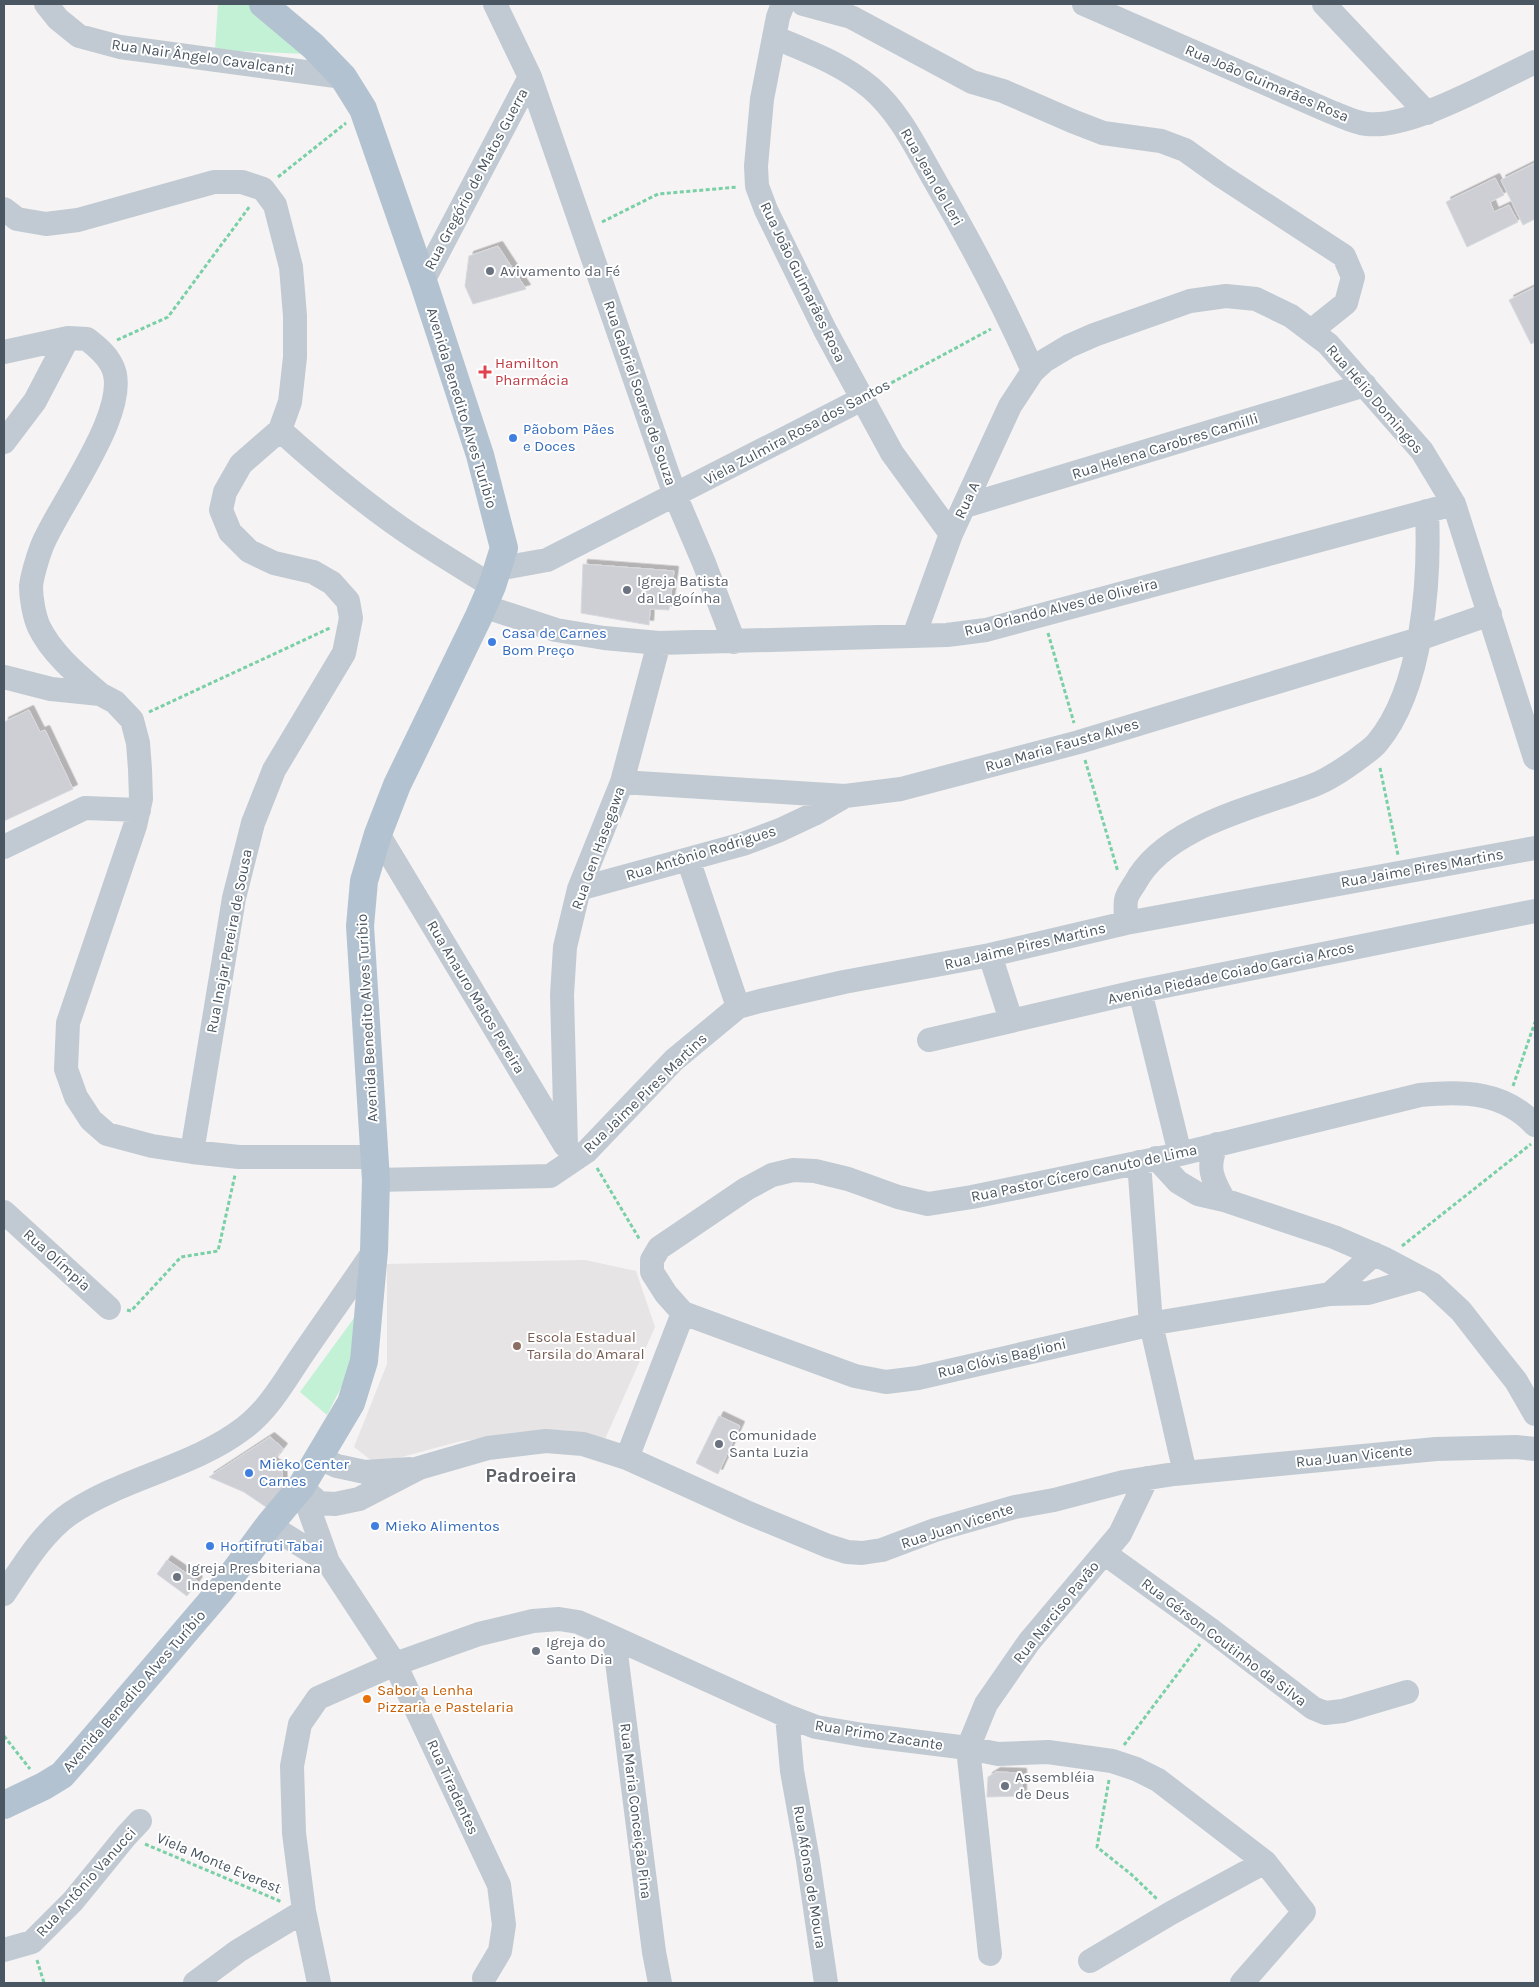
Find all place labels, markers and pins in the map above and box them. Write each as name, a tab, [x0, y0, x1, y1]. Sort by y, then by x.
place label: Avivamento da Fé	[500, 262, 620, 280]
marker: Avivamento da Fé	[484, 265, 496, 277]
place label: Hamilton Pharmácia	[495, 354, 569, 389]
marker: Hamilton Pharmácia	[479, 366, 491, 378]
place label: Pãobom Pães e Doces	[523, 420, 615, 455]
marker: Pãobom Pães e Doces	[507, 432, 519, 444]
place label: Igreja Batista da Lagoínha	[637, 572, 729, 607]
marker: Igreja Batista da Lagoínha	[621, 584, 633, 596]
place label: Casa de Carnes Bom Preço	[502, 624, 607, 659]
marker: Casa de Carnes Bom Preço	[486, 636, 498, 648]
place label: Escola Estadual Tarsila do Amaral	[527, 1328, 645, 1363]
marker: Escola Estadual Tarsila do Amaral	[511, 1340, 523, 1352]
place label: Comunidade Santa Luzia	[729, 1426, 817, 1461]
marker: Comunidade Santa Luzia	[713, 1438, 725, 1450]
place label: Mieko Center Carnes	[259, 1455, 349, 1490]
marker: Mieko Center Carnes	[243, 1467, 255, 1479]
place label: Mieko Alimentos	[385, 1517, 500, 1535]
marker: Mieko Alimentos	[369, 1520, 381, 1532]
place label: Hortifruti Tabai	[220, 1537, 323, 1555]
marker: Hortifruti Tabai	[204, 1540, 216, 1552]
place label: Igreja Presbiteriana Independente	[187, 1559, 321, 1594]
marker: Igreja Presbiteriana Independente	[171, 1571, 183, 1583]
place label: Igreja do Santo Dia	[546, 1633, 612, 1668]
marker: Igreja do Santo Dia	[530, 1645, 542, 1657]
place label: Sabor a Lenha Pizzaria e Pastelaria	[377, 1681, 514, 1716]
marker: Sabor a Lenha Pizzaria e Pastelaria	[361, 1693, 373, 1705]
place label: Assembléia de Deus	[1015, 1768, 1095, 1803]
marker: Assembléia de Deus	[999, 1780, 1011, 1792]

